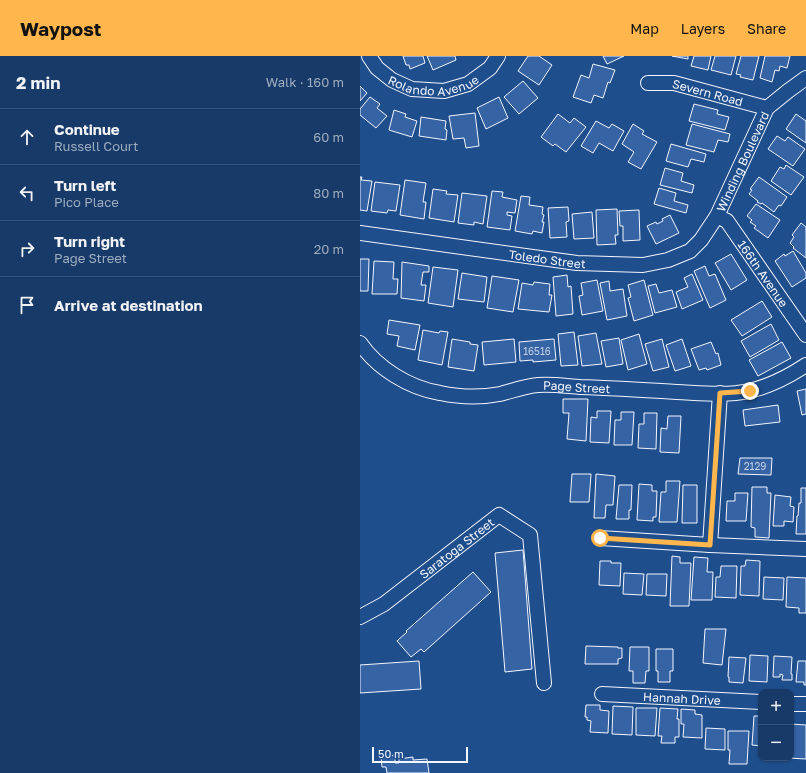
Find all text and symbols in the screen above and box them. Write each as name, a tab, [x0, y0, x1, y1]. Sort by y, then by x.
text: Waypost	[20, 17, 101, 40]
text: Map	[630, 20, 659, 37]
text: Layers	[681, 20, 725, 37]
text: Share	[747, 20, 786, 37]
street label: Rolando Avenue	[386, 67, 480, 81]
text: Rolando Avenue	[386, 71, 481, 99]
text: 2 min	[16, 72, 60, 93]
text: Walk · 160 m	[266, 74, 344, 90]
street label: Severn Road	[671, 75, 745, 109]
street label: Winding Boulevard	[713, 109, 772, 214]
text: Continue	[54, 120, 120, 138]
icon: ahead	[16, 126, 38, 148]
text: 60 m	[313, 129, 344, 145]
text: Russell Court	[54, 138, 138, 154]
text: Turn left	[54, 176, 116, 194]
icon: left	[16, 182, 38, 204]
text: 80 m	[313, 185, 344, 201]
text: Pico Place	[54, 194, 119, 210]
text: Turn right	[54, 232, 125, 250]
street label: 166th Avenue	[735, 237, 792, 310]
icon: right	[16, 238, 38, 260]
text: 20 m	[314, 241, 344, 257]
street label: Toledo Street	[508, 246, 586, 271]
text: Page Street	[54, 250, 127, 266]
icon: arrive	[16, 294, 38, 316]
text: Arrive at destination	[54, 296, 203, 314]
house number: 16516	[523, 345, 551, 357]
street label: Page Street	[543, 377, 611, 396]
route end	[741, 382, 759, 400]
house number: 2129	[744, 460, 766, 472]
street label: Saratoga Street	[416, 514, 497, 581]
route start	[591, 529, 609, 547]
street label: Hannah Drive	[643, 689, 721, 707]
map controls	[758, 689, 794, 761]
button: +	[758, 689, 794, 725]
button: −	[758, 725, 794, 761]
scale bar	[372, 745, 468, 764]
text: 50 m	[378, 747, 404, 760]

